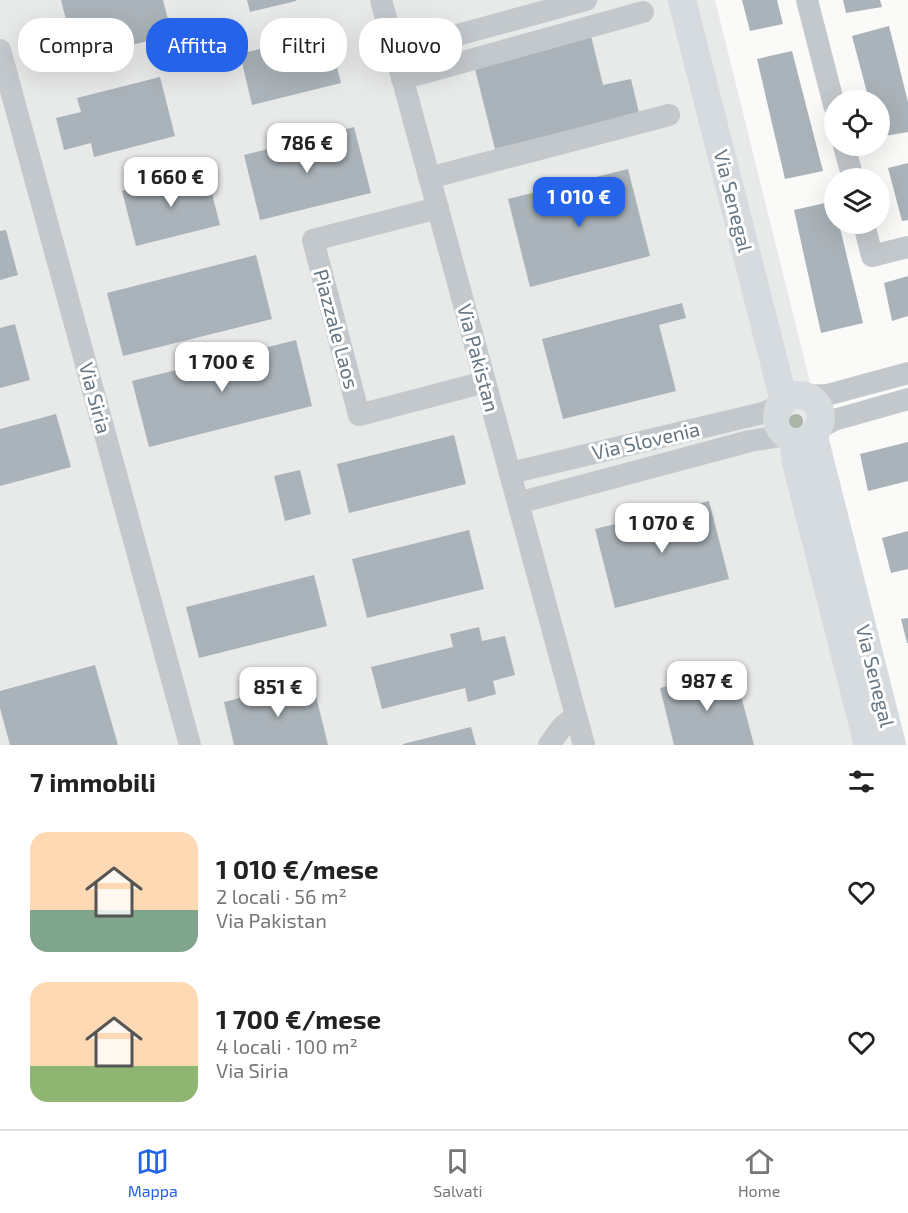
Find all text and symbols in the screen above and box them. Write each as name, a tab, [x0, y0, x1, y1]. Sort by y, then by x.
chip: Compra	[18, 18, 134, 72]
chip: Affitta	[146, 18, 248, 72]
chip: Filtri	[260, 18, 347, 72]
chip: Nuovo	[359, 18, 462, 72]
map controls	[824, 90, 890, 234]
button: locate	[824, 90, 890, 156]
pin: 786 €	[265, 123, 349, 174]
text: 786 €	[281, 130, 333, 154]
street label: Via Senegal	[710, 147, 758, 255]
pin: 1 660 €	[116, 157, 226, 208]
text: 1 660 €	[138, 164, 204, 188]
button: layers	[824, 168, 890, 234]
pin: 1 010 €	[524, 177, 634, 228]
text: 1 010 €	[547, 184, 611, 208]
street label: Piazzale Laos	[309, 266, 364, 391]
street label: Via Pakistan	[453, 301, 505, 414]
pin: 1 700 €	[167, 342, 277, 393]
text: 1 700 €	[189, 349, 255, 373]
street label: Via Siria	[75, 360, 117, 436]
street label: Via Slovenia	[590, 416, 702, 464]
pin: 1 070 €	[607, 503, 717, 554]
text: 1 070 €	[629, 510, 695, 534]
street label: Via Senegal	[852, 622, 900, 730]
pin: 987 €	[665, 661, 749, 712]
pin: 851 €	[236, 667, 320, 718]
text: 987 €	[681, 668, 733, 692]
text: 851 €	[253, 674, 303, 698]
icon: filters	[845, 765, 878, 798]
text: 7 immobili	[30, 766, 156, 797]
text: 1 010 €/mese	[216, 853, 379, 884]
icon: home	[78, 856, 150, 928]
icon: heart	[845, 876, 878, 909]
text: 2 locali · 56 m²	[216, 884, 347, 908]
text: Via Pakistan	[216, 908, 327, 932]
text: 1 700 €/mese	[216, 1003, 381, 1034]
icon: home	[78, 1006, 150, 1078]
icon: heart	[845, 1026, 878, 1059]
text: 4 locali · 100 m²	[216, 1034, 358, 1058]
text: Via Siria	[216, 1058, 289, 1082]
tab: Mappa	[128, 1145, 178, 1200]
tab: Salvati	[433, 1145, 483, 1200]
tab: Home	[738, 1145, 780, 1200]

